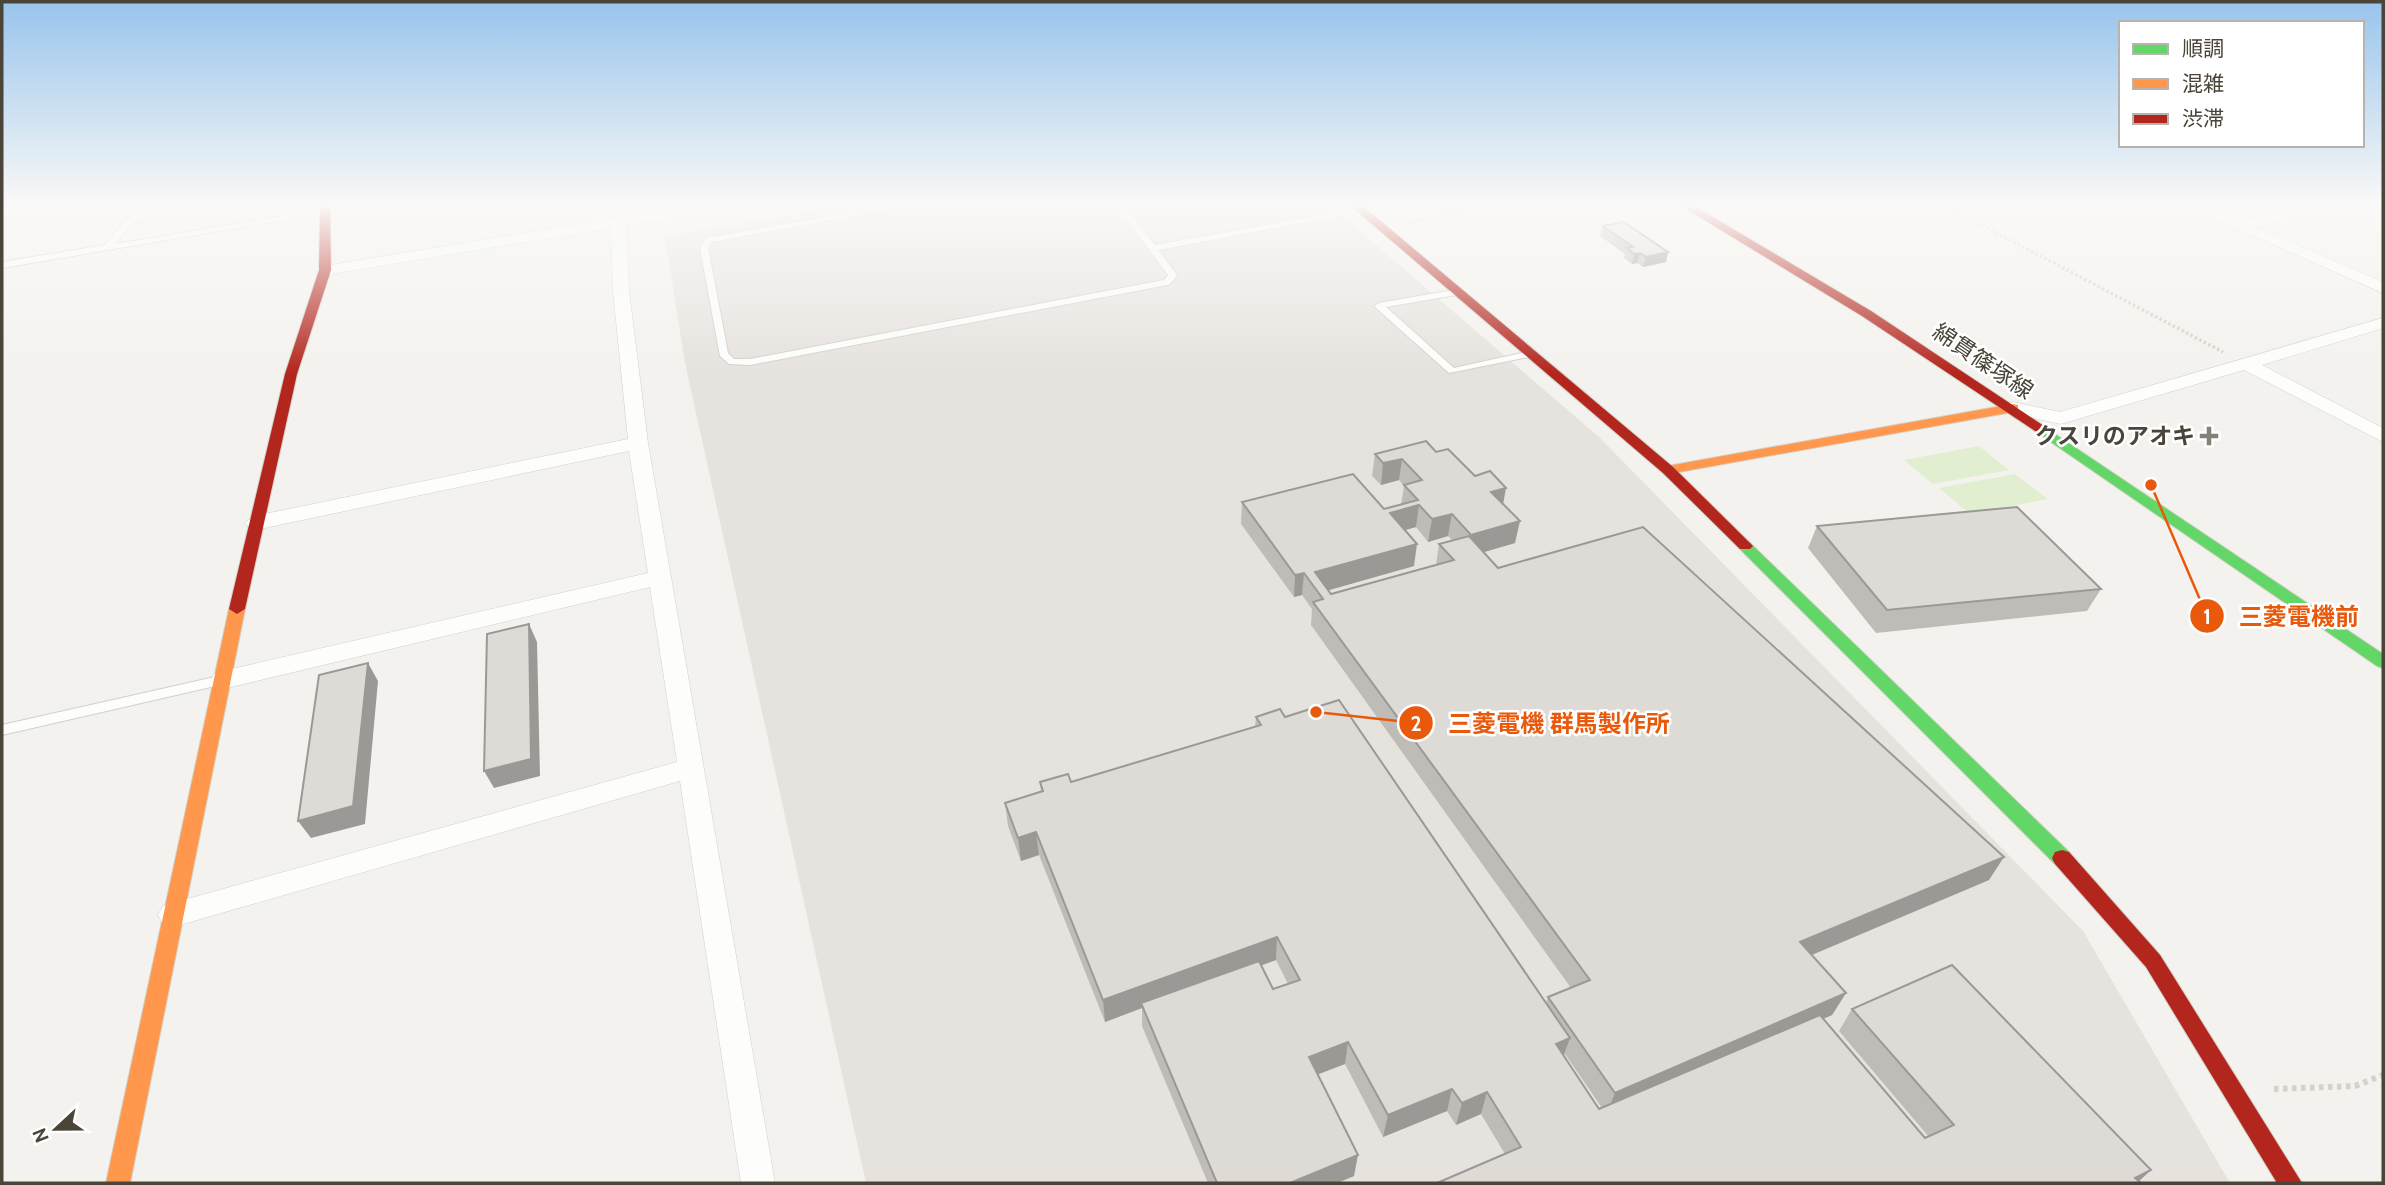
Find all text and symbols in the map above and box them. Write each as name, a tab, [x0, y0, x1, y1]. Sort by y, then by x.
legend	[2119, 21, 2364, 147]
text: 順調	[2182, 36, 2224, 61]
text: 混雑	[2182, 71, 2224, 96]
text: 渋滞	[2182, 106, 2224, 131]
street label: 綿貫篠塚線	[1928, 317, 2038, 405]
place label: クスリのアオキ	[2035, 422, 2195, 450]
marker: クスリのアオキ	[2201, 428, 2217, 444]
callout: 三菱電機前	[2190, 594, 2373, 639]
text: 三菱電機前	[2239, 602, 2359, 631]
text: 1	[2203, 604, 2211, 629]
callout: 三菱電機 群馬製作所	[1399, 701, 1683, 746]
text: 三菱電機 群馬製作所	[1448, 709, 1670, 738]
text: 2	[1410, 711, 1422, 736]
north arrow	[21, 1094, 91, 1164]
text: N	[28, 1125, 54, 1146]

